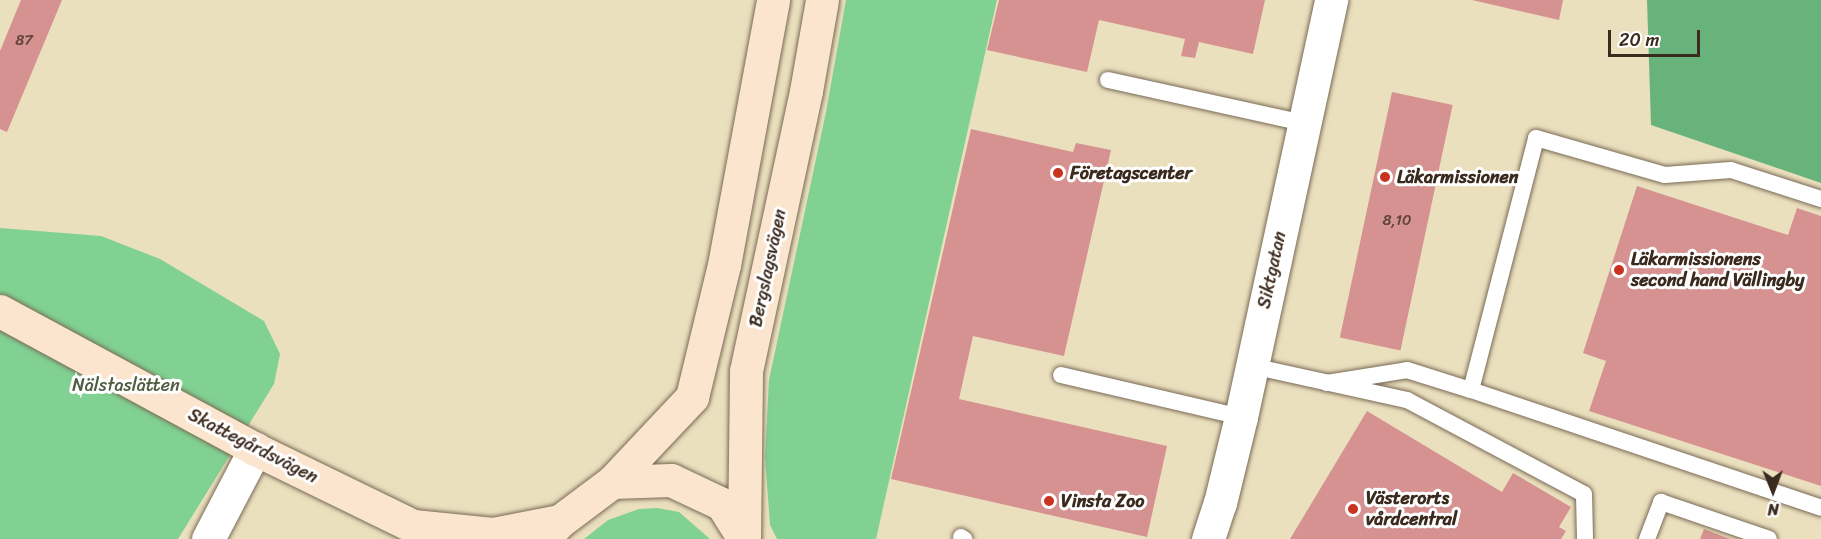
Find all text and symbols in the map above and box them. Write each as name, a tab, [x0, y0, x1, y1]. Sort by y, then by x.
scale bar	[1611, 18, 1702, 56]
text: 20 m	[1619, 24, 1659, 56]
house number: 87	[15, 32, 33, 50]
place label: Företagscenter	[1070, 162, 1192, 184]
marker: Företagscenter	[1051, 166, 1065, 180]
place label: Läkarmissionen	[1397, 166, 1519, 188]
marker: Läkarmissionen	[1378, 170, 1392, 184]
street label: Bergslagsvägen	[745, 207, 791, 329]
house number: 8,10	[1383, 212, 1411, 230]
street label: Siktgatan	[1253, 229, 1291, 311]
place label: Läkarmissionens second hand Vällingby	[1631, 249, 1804, 292]
marker: Läkarmissionens second hand Vällingby	[1612, 263, 1626, 277]
park label: Nälstaslätten	[72, 374, 180, 396]
street label: Skattegårdsvägen	[185, 404, 321, 488]
north arrow	[1743, 461, 1803, 521]
place label: Västerorts vårdcentral	[1366, 488, 1457, 530]
place label: Vinsta Zoo	[1061, 490, 1144, 512]
marker: Vinsta Zoo	[1042, 494, 1056, 508]
text: N	[1768, 495, 1779, 524]
marker: Västerorts vårdcentral	[1344, 500, 1362, 518]

